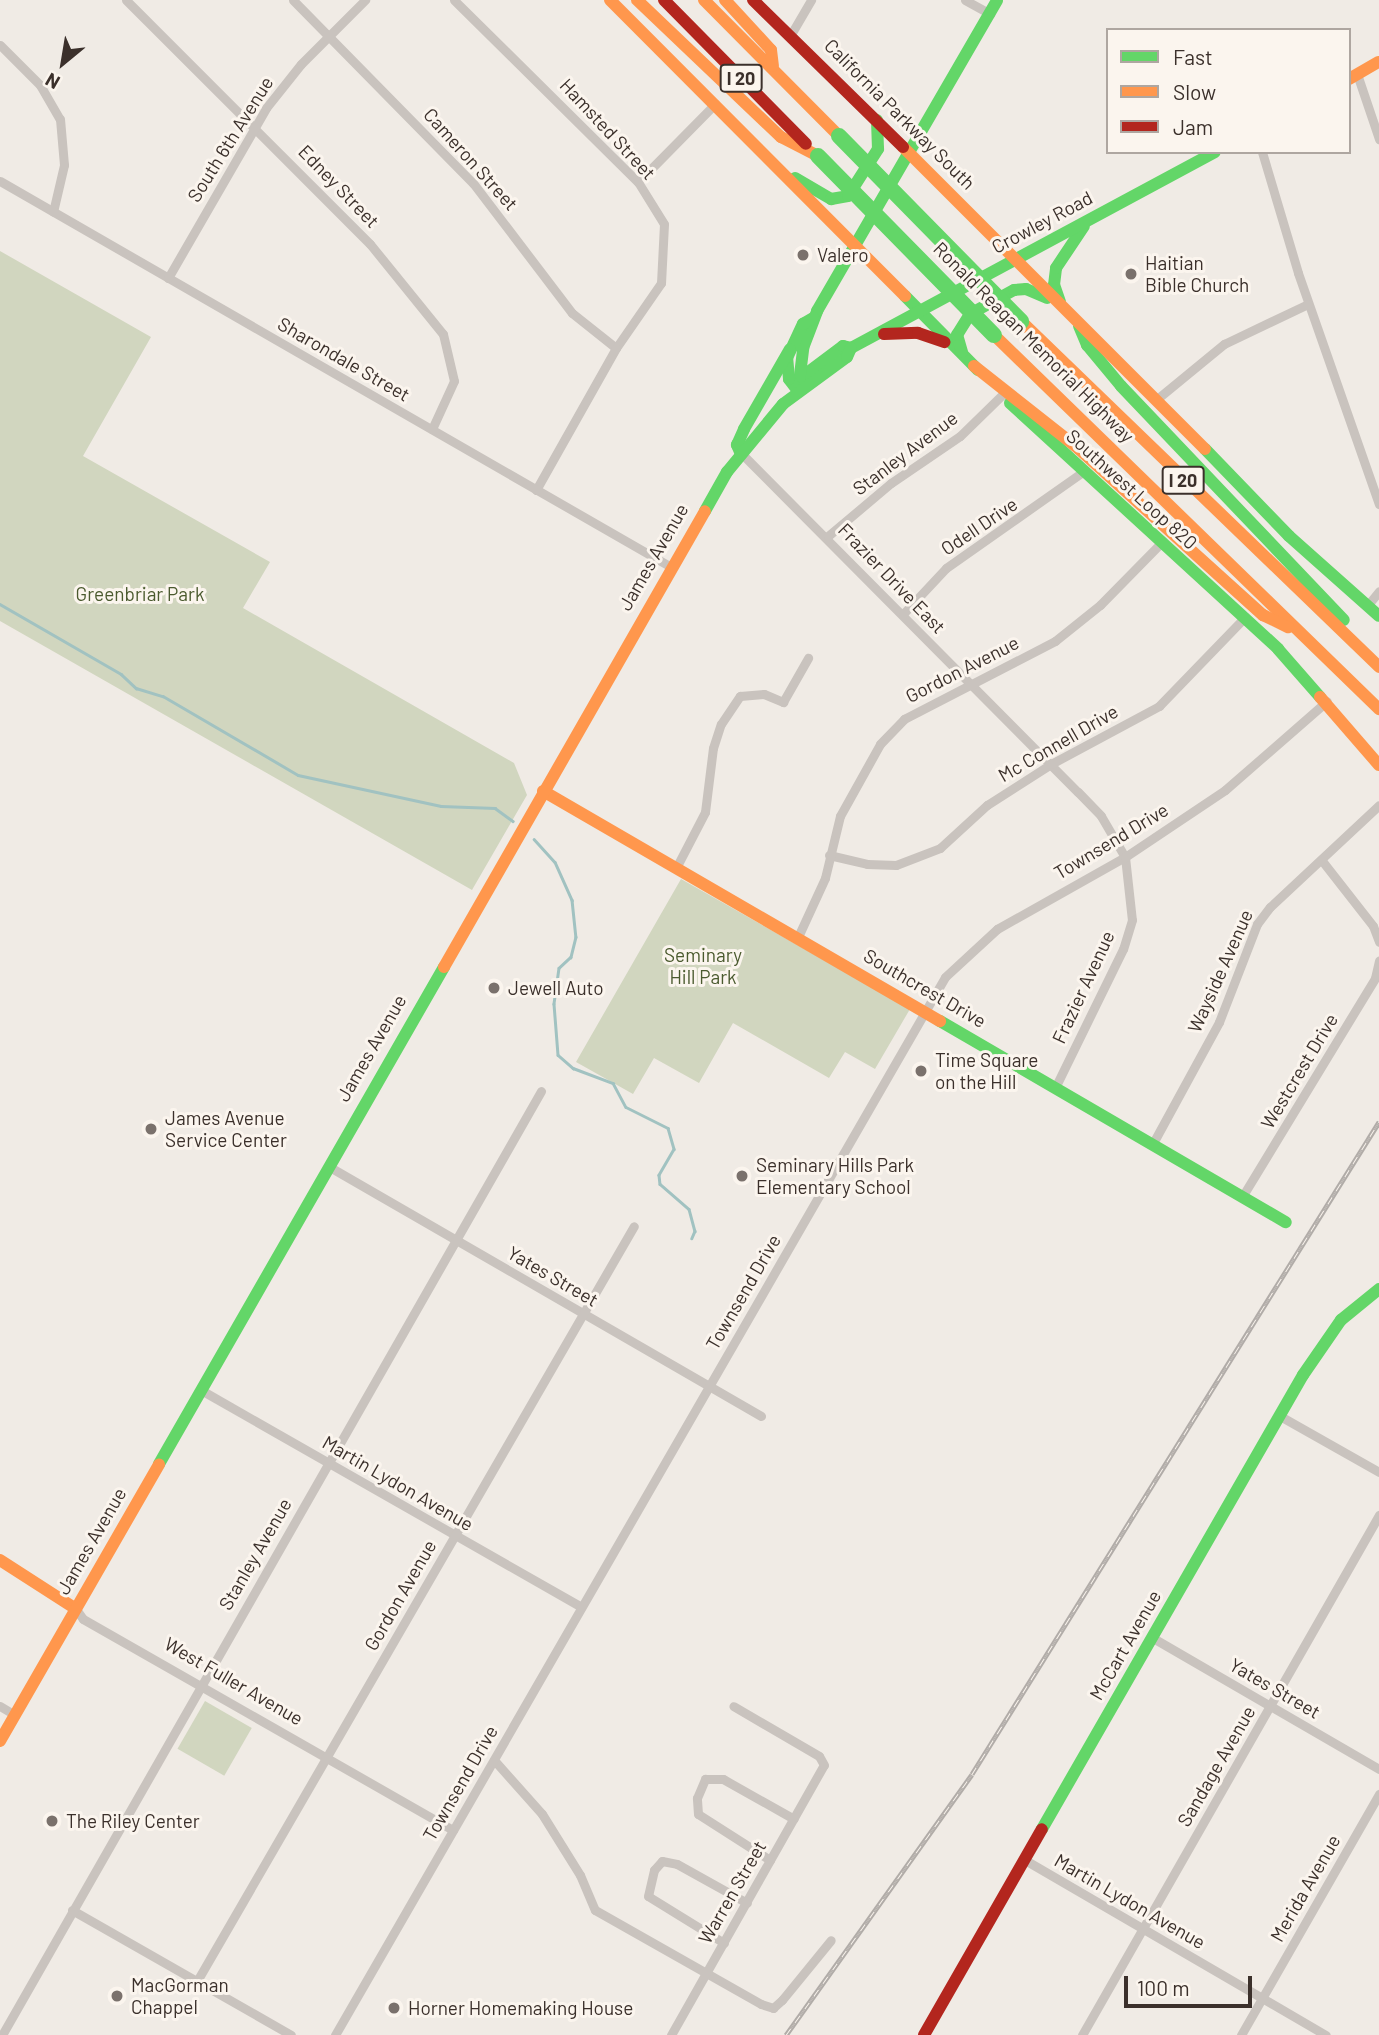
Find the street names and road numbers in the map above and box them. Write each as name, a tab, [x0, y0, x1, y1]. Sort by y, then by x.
street label: California Parkway South	[820, 34, 980, 194]
road number: I 20	[718, 64, 764, 92]
street label: South 6th Avenue	[182, 72, 278, 206]
street label: Hamsted Street	[555, 74, 661, 184]
street label: Cameron Street	[419, 103, 523, 215]
street label: Edney Street	[294, 140, 384, 232]
street label: Crowley Road	[988, 186, 1096, 258]
street label: Ronald Reagan Memorial Highway	[929, 237, 1139, 447]
street label: Sharondale Street	[274, 312, 414, 406]
street label: Stanley Avenue	[848, 406, 962, 500]
street label: Southwest Loop 820	[1062, 424, 1202, 554]
road number: I 20	[1160, 466, 1206, 494]
street label: Odell Drive	[936, 492, 1022, 560]
street label: James Avenue	[613, 500, 693, 614]
street label: Frazier Drive East	[834, 518, 950, 638]
street label: Gordon Avenue	[902, 631, 1022, 707]
street label: Mc Connell Drive	[994, 700, 1122, 786]
street label: Townsend Drive	[1050, 798, 1172, 884]
street label: Wayside Avenue	[1183, 906, 1257, 1036]
street label: Frazier Avenue	[1047, 927, 1119, 1047]
street label: Southcrest Drive	[860, 944, 990, 1032]
street label: James Avenue	[331, 991, 411, 1105]
street label: Westcrest Drive	[1256, 1009, 1342, 1133]
street label: Townsend Drive	[701, 1230, 785, 1354]
street label: Yates Street	[504, 1241, 602, 1311]
street label: Martin Lydon Avenue	[319, 1431, 477, 1535]
street label: James Avenue	[51, 1484, 131, 1598]
street label: Stanley Avenue	[214, 1494, 296, 1614]
street label: Gordon Avenue	[359, 1536, 441, 1654]
street label: McCart Avenue	[1084, 1586, 1166, 1704]
street label: West Fuller Avenue	[161, 1632, 307, 1730]
street label: Yates Street	[1226, 1653, 1324, 1723]
street label: Sandage Avenue	[1172, 1702, 1260, 1830]
street label: Townsend Drive	[418, 1721, 502, 1845]
street label: Merida Avenue	[1265, 1830, 1345, 1946]
street label: Warren Street	[693, 1836, 771, 1948]
street label: Martin Lydon Avenue	[1051, 1849, 1209, 1953]

